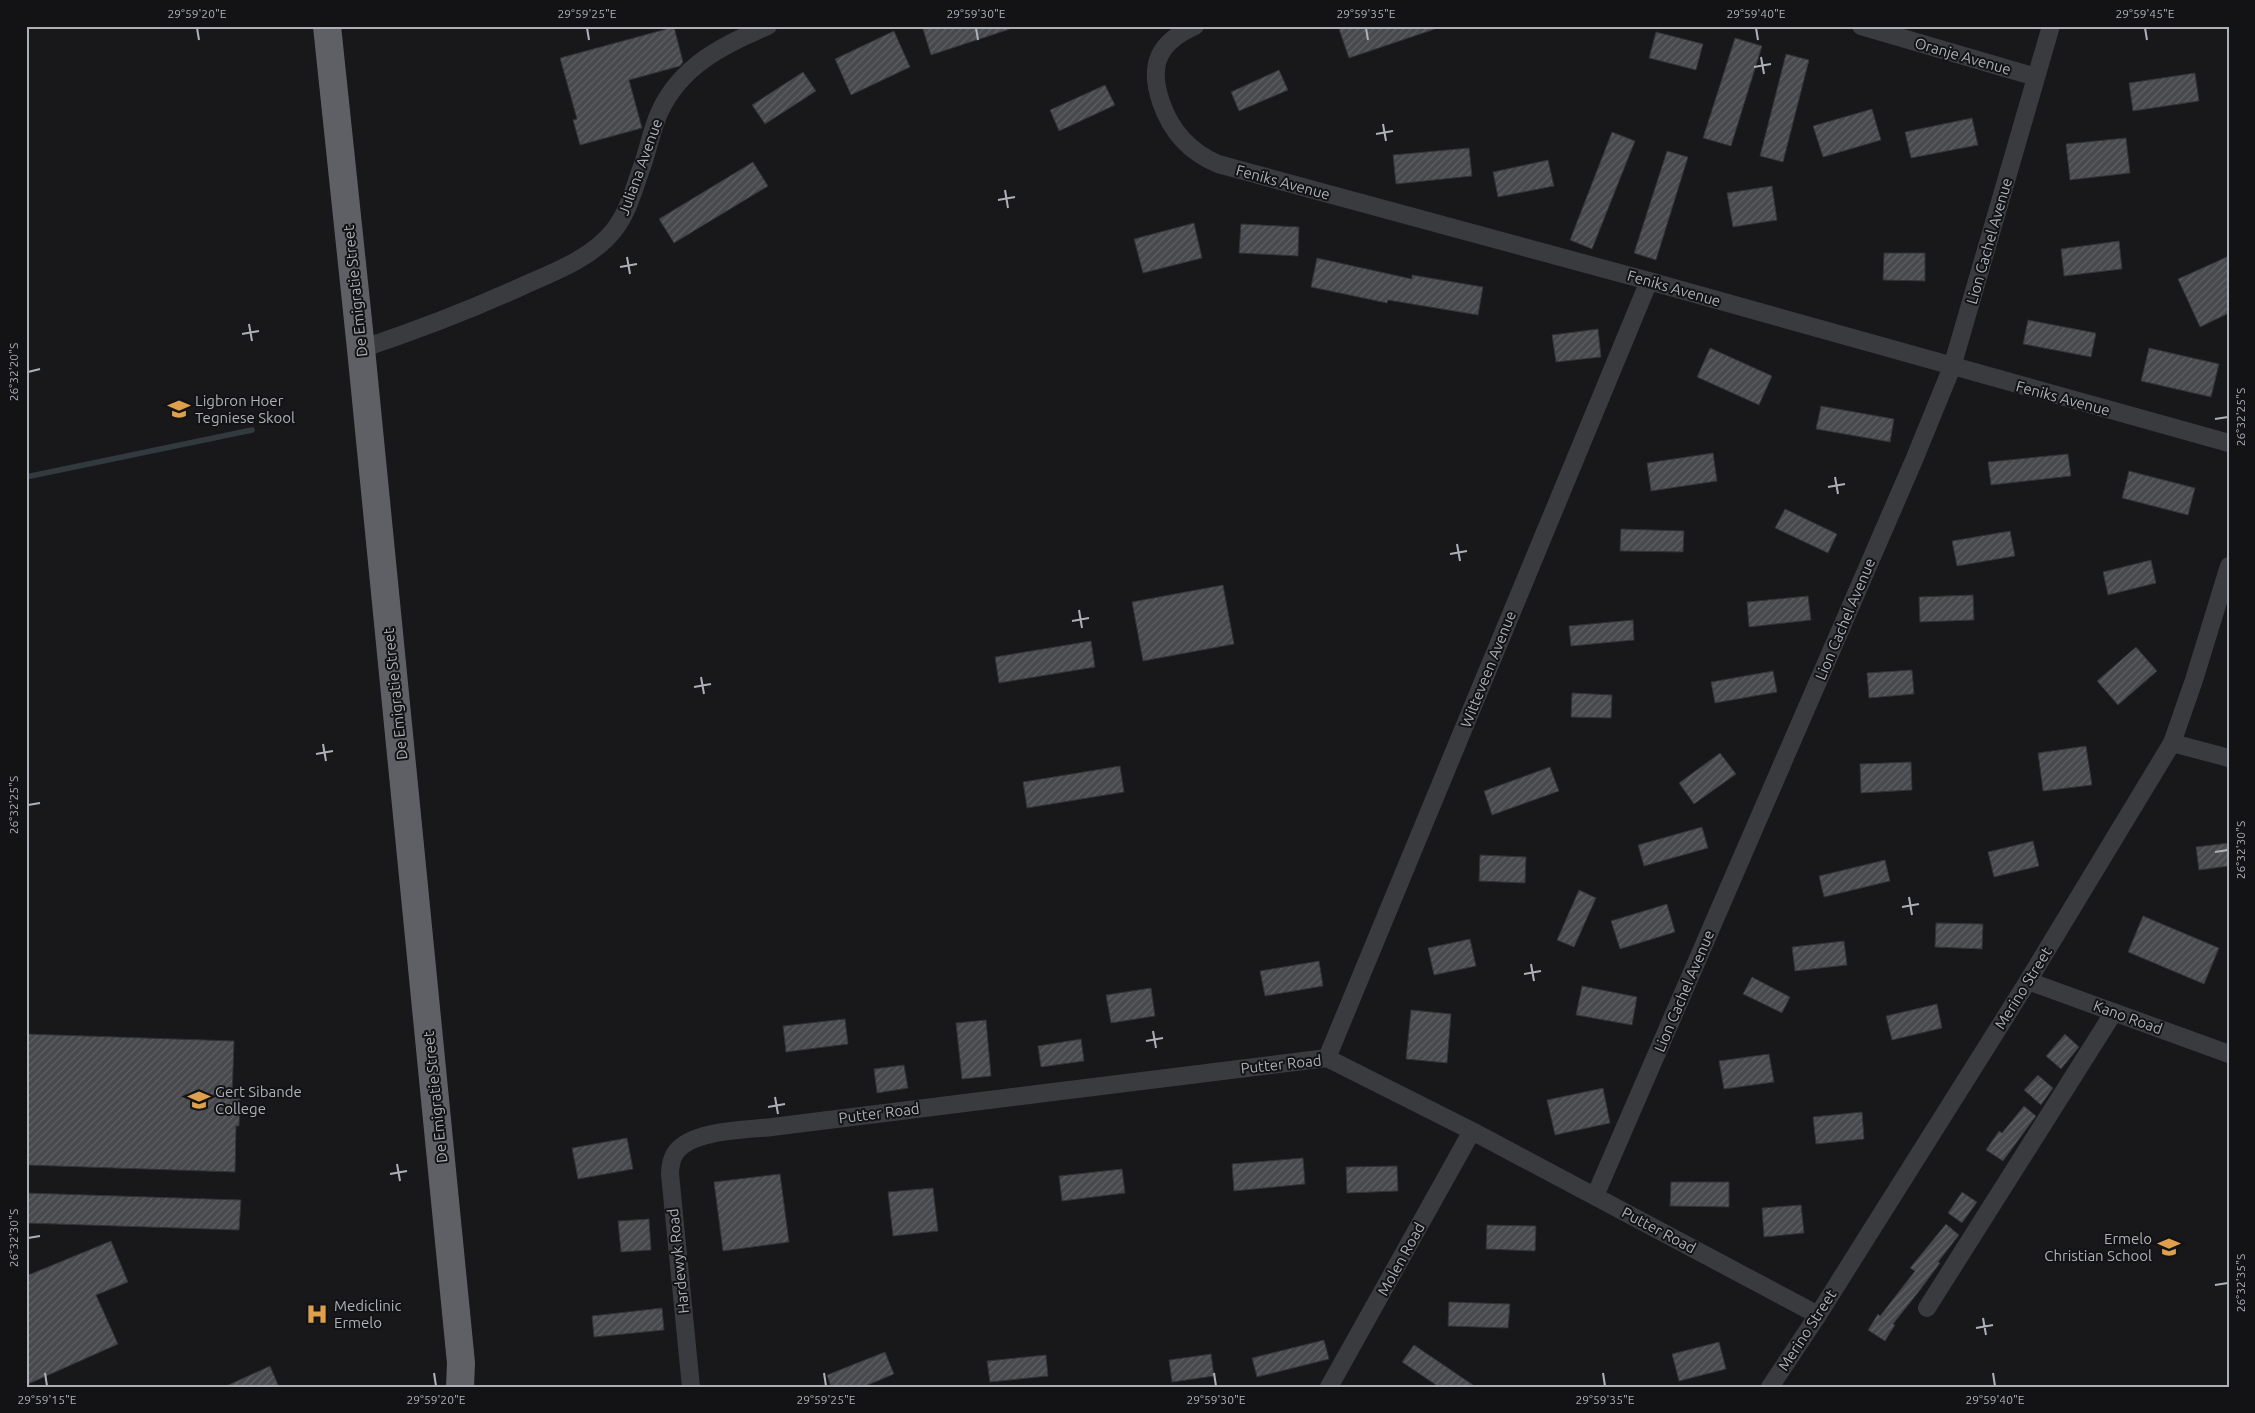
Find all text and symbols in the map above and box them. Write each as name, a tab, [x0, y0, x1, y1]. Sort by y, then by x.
text: 29°59'20"E	[168, 7, 227, 20]
text: 29°59'25"E	[558, 7, 617, 20]
text: 29°59'30"E	[947, 7, 1006, 20]
text: 29°59'35"E	[1337, 7, 1396, 20]
text: 29°59'40"E	[1727, 7, 1786, 20]
text: 29°59'45"E	[2116, 7, 2175, 20]
street label: Oranje Avenue	[1913, 34, 2013, 78]
street label: Juliana Avenue	[615, 116, 665, 218]
street label: Feniks Avenue	[1234, 161, 1332, 203]
street label: Lion Cachel Avenue	[1963, 176, 2015, 306]
street label: De Emigratie Street	[340, 224, 370, 358]
street label: Feniks Avenue	[1625, 267, 1723, 309]
text: 26°32'20"S	[7, 343, 20, 401]
street label: Feniks Avenue	[2014, 377, 2112, 419]
text: 26°32'25"S	[2234, 388, 2247, 446]
place label: Ligbron Hoer Tegniese Skool	[195, 392, 295, 426]
school or university icon: Ligbron Hoer Tegniese Skool	[166, 396, 192, 422]
street label: Lion Cachel Avenue	[1812, 556, 1878, 682]
street label: Witteveen Avenue	[1457, 608, 1519, 730]
street label: De Emigratie Street	[380, 627, 410, 761]
text: 26°32'25"S	[7, 776, 20, 834]
text: 26°32'30"S	[2234, 821, 2247, 879]
street label: Lion Cachel Avenue	[1651, 928, 1717, 1054]
street label: Merino Street	[1991, 944, 2055, 1032]
street label: Kano Road	[2091, 997, 2165, 1037]
street label: De Emigratie Street	[420, 1030, 450, 1164]
street label: Putter Road	[1240, 1051, 1322, 1077]
place label: Gert Sibande College	[215, 1083, 302, 1117]
school or university icon: Gert Sibande College	[186, 1087, 212, 1113]
street label: Putter Road	[838, 1100, 920, 1126]
street label: Putter Road	[1619, 1203, 1699, 1257]
street label: Hardewyk Road	[664, 1208, 692, 1314]
text: 26°32'30"S	[7, 1209, 20, 1267]
street label: Molen Road	[1374, 1220, 1428, 1298]
place label: Ermelo Christian School	[2044, 1230, 2152, 1264]
school or university icon: Ermelo Christian School	[2156, 1234, 2182, 1260]
text: 26°32'35"S	[2234, 1254, 2247, 1312]
street label: Merino Street	[1774, 1286, 1840, 1374]
place label: Mediclinic Ermelo	[334, 1297, 401, 1331]
hospital icon: Mediclinic Ermelo	[304, 1301, 330, 1327]
text: 29°59'15"E	[18, 1393, 77, 1406]
text: 29°59'20"E	[407, 1393, 466, 1406]
text: 29°59'25"E	[797, 1393, 856, 1406]
text: 29°59'30"E	[1187, 1393, 1246, 1406]
text: 29°59'35"E	[1576, 1393, 1635, 1406]
text: 29°59'40"E	[1966, 1393, 2025, 1406]

